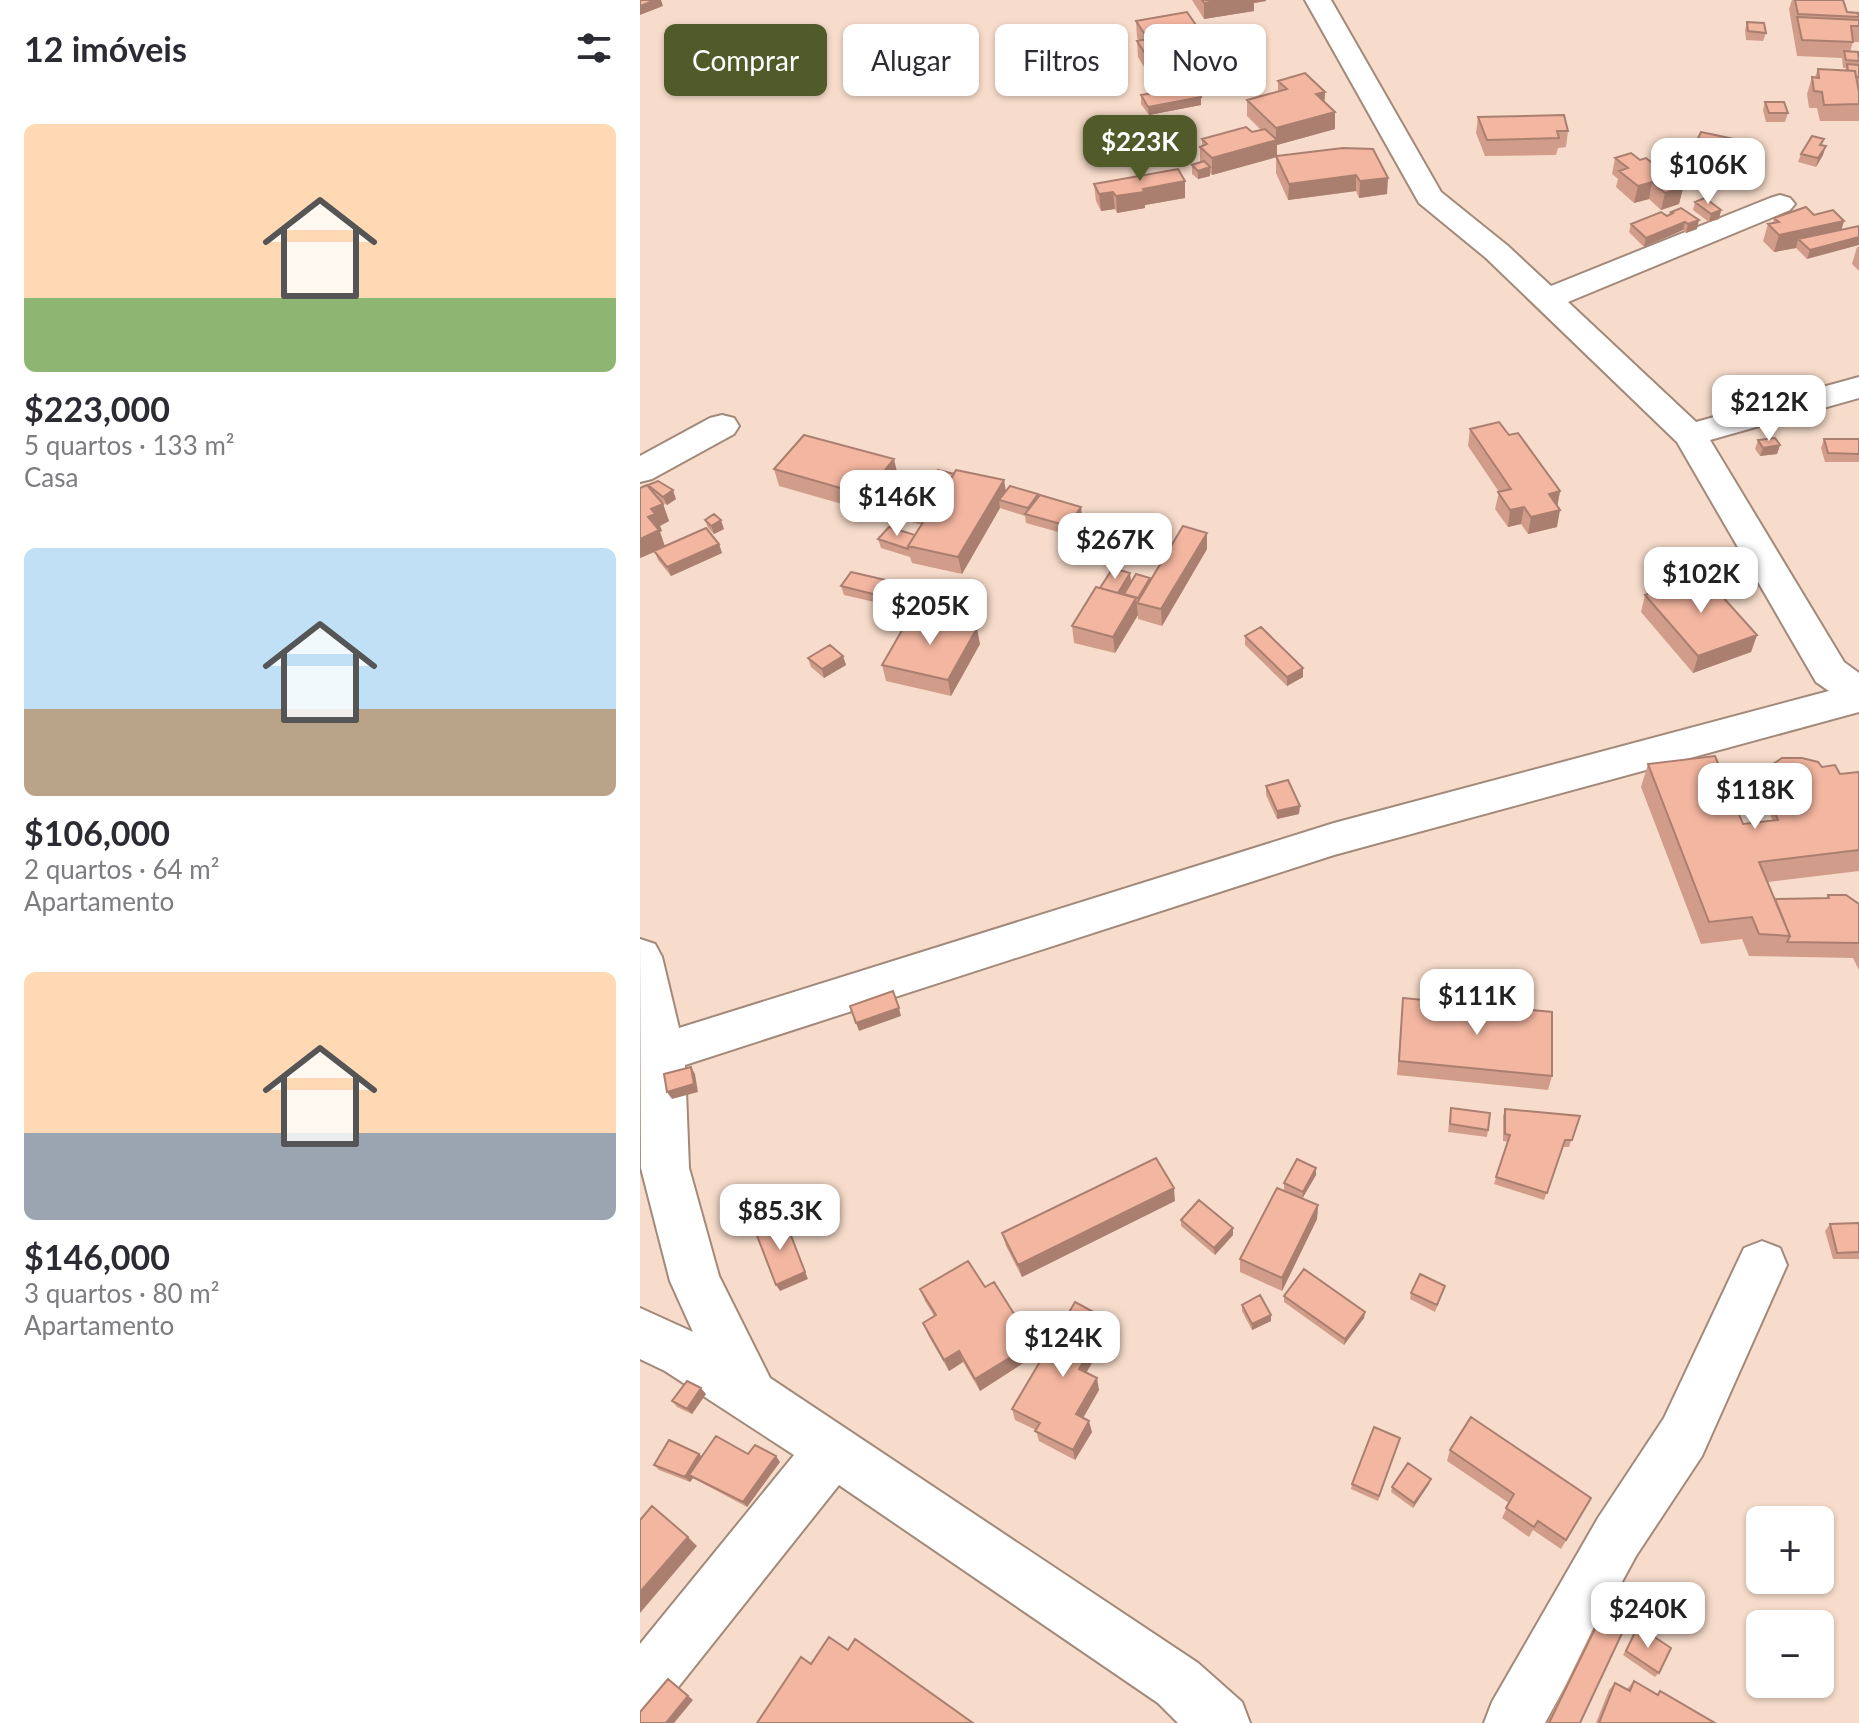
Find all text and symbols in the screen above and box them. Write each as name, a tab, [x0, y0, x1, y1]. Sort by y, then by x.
chip: Comprar	[664, 24, 827, 96]
chip: Alugar	[843, 24, 979, 96]
chip: Filtros	[995, 24, 1128, 96]
chip: Novo	[1144, 24, 1266, 96]
icon: filters	[572, 26, 616, 70]
text: 12 imóveis	[24, 28, 187, 69]
pin: $223K	[1084, 115, 1196, 183]
text: $223K	[1101, 125, 1179, 157]
pin: $106K	[1652, 138, 1764, 206]
text: $106K	[1669, 148, 1747, 180]
icon: home	[248, 176, 392, 320]
pin: $212K	[1713, 375, 1825, 443]
text: $212K	[1730, 385, 1808, 417]
text: $223,000	[24, 388, 170, 429]
text: 5 quartos · 133 m²	[24, 429, 234, 461]
text: Casa	[24, 461, 78, 493]
pin: $146K	[841, 470, 953, 538]
text: $146K	[858, 480, 936, 512]
pin: $267K	[1059, 513, 1171, 581]
text: $267K	[1076, 523, 1154, 555]
pin: $102K	[1645, 547, 1757, 615]
text: $102K	[1662, 557, 1740, 589]
pin: $205K	[874, 579, 986, 647]
text: $205K	[891, 589, 969, 621]
icon: home	[248, 600, 392, 744]
pin: $118K	[1699, 763, 1811, 831]
text: $118K	[1716, 773, 1794, 805]
text: $106,000	[24, 812, 170, 853]
text: 2 quartos · 64 m²	[24, 853, 219, 885]
text: Apartamento	[24, 885, 174, 917]
pin: $111K	[1421, 969, 1533, 1037]
text: $111K	[1438, 979, 1516, 1011]
icon: home	[248, 1024, 392, 1168]
pin: $85.3K	[715, 1184, 845, 1252]
text: $85.3K	[738, 1194, 822, 1226]
text: $146,000	[24, 1236, 170, 1277]
text: 3 quartos · 80 m²	[24, 1277, 219, 1309]
text: Apartamento	[24, 1309, 174, 1341]
pin: $124K	[1007, 1311, 1119, 1379]
text: $124K	[1024, 1321, 1102, 1353]
map controls	[1746, 1506, 1834, 1698]
button: +	[1746, 1506, 1834, 1594]
pin: $240K	[1592, 1582, 1704, 1650]
text: $240K	[1609, 1592, 1687, 1624]
button: −	[1746, 1610, 1834, 1698]

